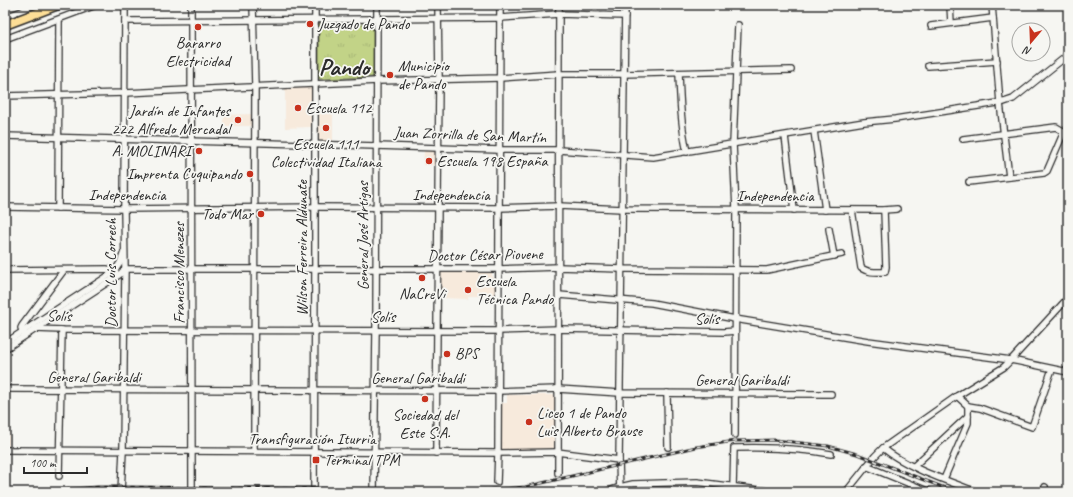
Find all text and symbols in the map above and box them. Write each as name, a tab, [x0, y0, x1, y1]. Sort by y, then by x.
place label: Juzgado de Pando	[317, 14, 411, 34]
marker: Juzgado de Pando	[305, 19, 315, 29]
marker: Bararro Electricidad	[193, 22, 203, 32]
north arrow	[1011, 22, 1051, 62]
place label: Bararro Electricidad	[166, 33, 233, 71]
text: N	[1020, 43, 1033, 59]
district label: Pando	[319, 52, 371, 82]
place label: Municipio de Pando	[398, 56, 451, 94]
marker: Municipio de Pando	[385, 70, 395, 80]
place label: Escuela 112	[306, 98, 373, 118]
place label: Jardín de Infantes 222 Alfredo Mercadal	[112, 101, 233, 139]
marker: Escuela 112	[293, 103, 303, 113]
marker: Jardín de Infantes 222 Alfredo Mercadal	[233, 115, 243, 125]
street label: Juan Zorrilla de San Martín	[392, 122, 547, 148]
marker: Escuela 111 Colectividad Italiana	[321, 123, 331, 133]
place label: Escuela 111 Colectividad Italiana	[271, 134, 383, 172]
place label: A. MOLINARI	[112, 141, 195, 161]
marker: A. MOLINARI	[194, 146, 204, 156]
place label: Escuela 198 España	[437, 151, 548, 171]
marker: Escuela 198 España	[424, 156, 434, 166]
place label: Imprenta Cuquipando	[127, 164, 243, 184]
marker: Imprenta Cuquipando	[245, 169, 255, 179]
street label: Wilson Ferreira Aldunate	[292, 179, 312, 316]
street label: General José Artigas	[353, 180, 373, 290]
street label: Independencia	[88, 185, 167, 205]
street label: Independencia	[412, 185, 491, 205]
street label: Independencia	[736, 186, 815, 206]
place label: Todo Mar	[202, 204, 254, 224]
marker: Todo Mar	[256, 209, 266, 219]
street label: Doctor Luis Correch	[101, 218, 121, 328]
street label: Francisco Menezes	[169, 221, 189, 324]
street label: Doctor César Piovene	[427, 244, 545, 266]
place label: Escuela Técnica Pando	[476, 271, 554, 309]
marker: NaCreVi	[417, 273, 427, 283]
place label: NaCreVi	[399, 284, 447, 304]
marker: Escuela Técnica Pando	[463, 285, 473, 295]
street label: Solís	[47, 306, 73, 326]
street label: Solís	[371, 307, 397, 327]
street label: Solís	[695, 309, 721, 329]
place label: BPS	[455, 344, 480, 364]
marker: BPS	[442, 349, 452, 359]
street label: General Garibaldi	[47, 367, 143, 387]
street label: General Garibaldi	[371, 368, 467, 388]
street label: General Garibaldi	[695, 370, 791, 390]
marker: Sociedad del Este S.A.	[420, 394, 430, 404]
place label: Liceo 1 de Pando Luis Alberto Brause	[537, 403, 644, 441]
place label: Sociedad del Este S.A.	[393, 405, 461, 443]
marker: Liceo 1 de Pando Luis Alberto Brause	[524, 417, 534, 427]
street label: Transfiguración Iturria	[248, 429, 377, 449]
scale bar	[24, 449, 87, 475]
place label: Terminal TPM	[324, 450, 402, 470]
text: 100 m	[30, 455, 57, 471]
marker: Terminal TPM	[311, 455, 321, 465]

